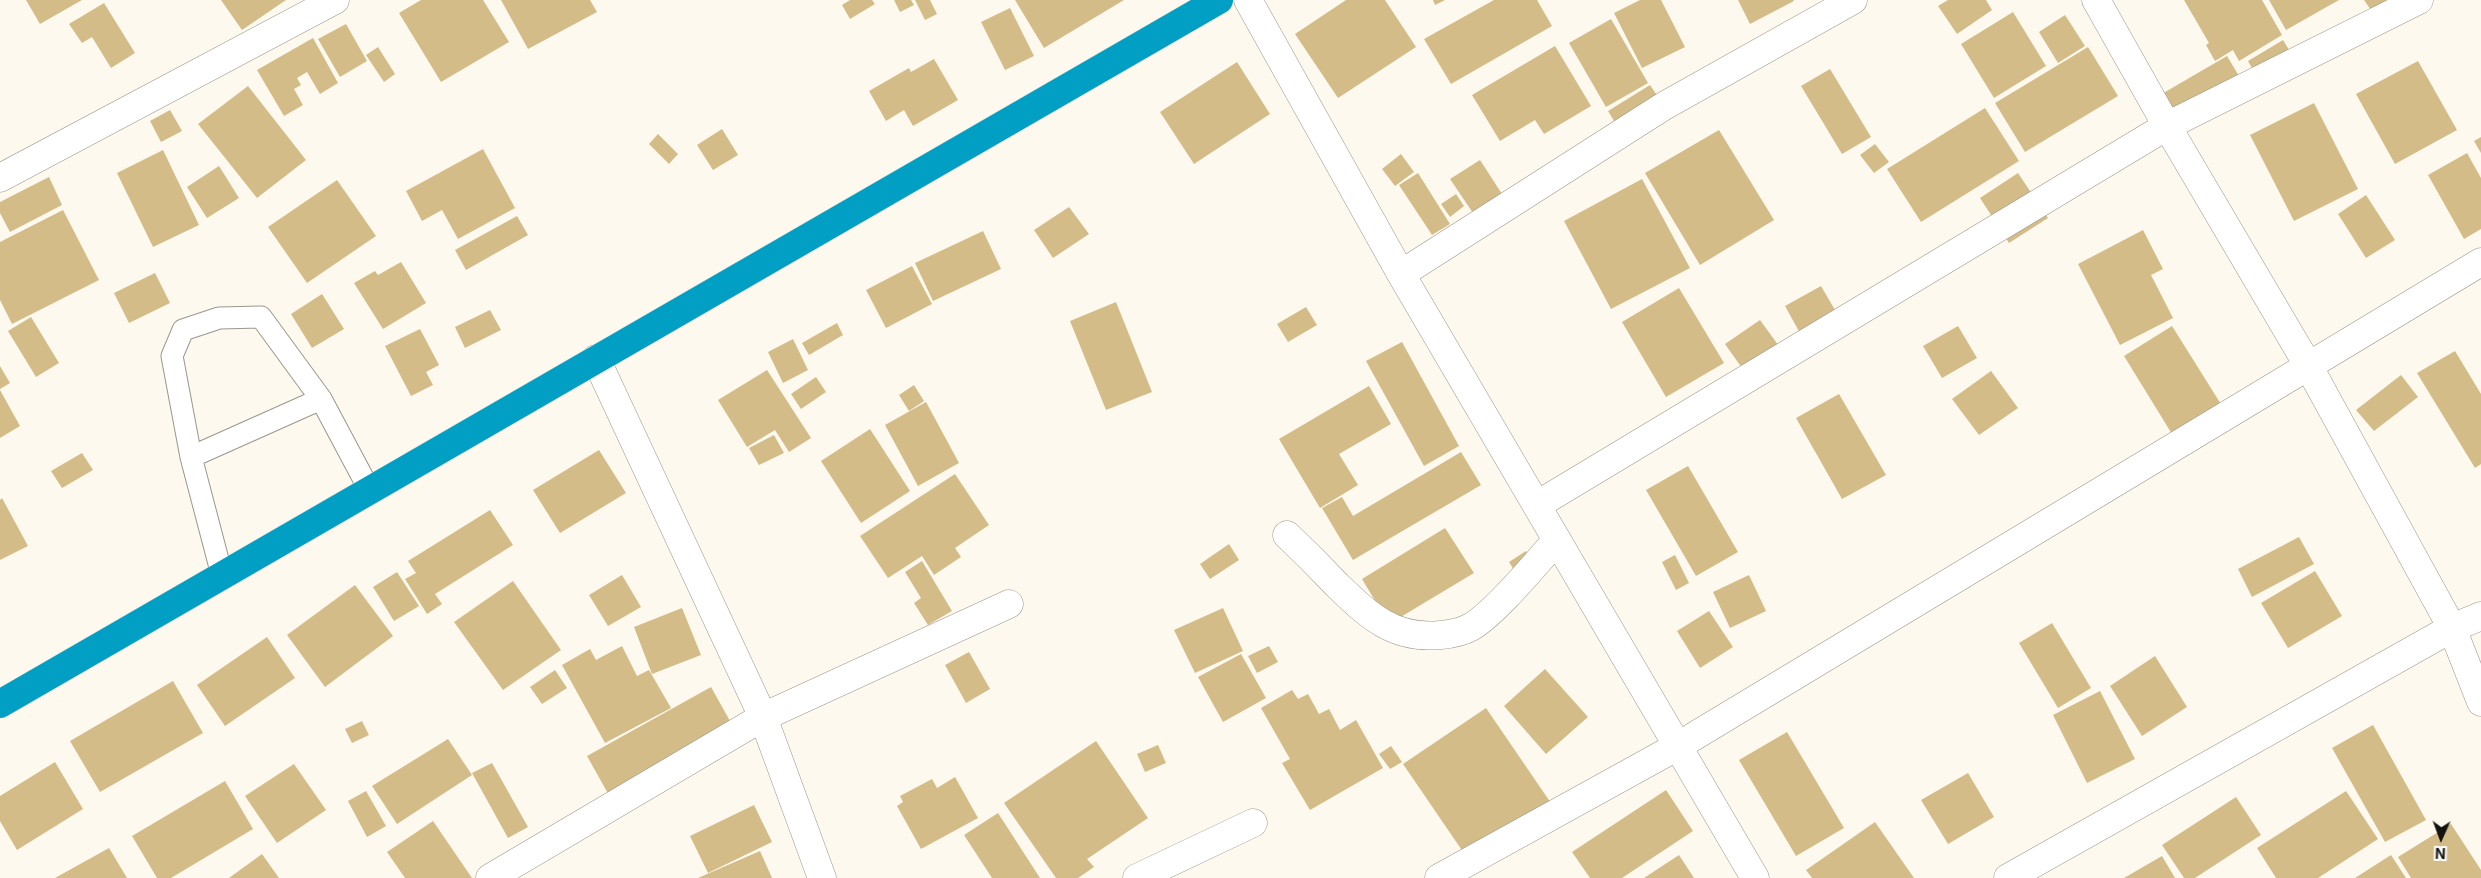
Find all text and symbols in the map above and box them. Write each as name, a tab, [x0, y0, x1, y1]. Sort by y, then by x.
north arrow	[2416, 813, 2466, 863]
text: N	[2435, 845, 2446, 862]

